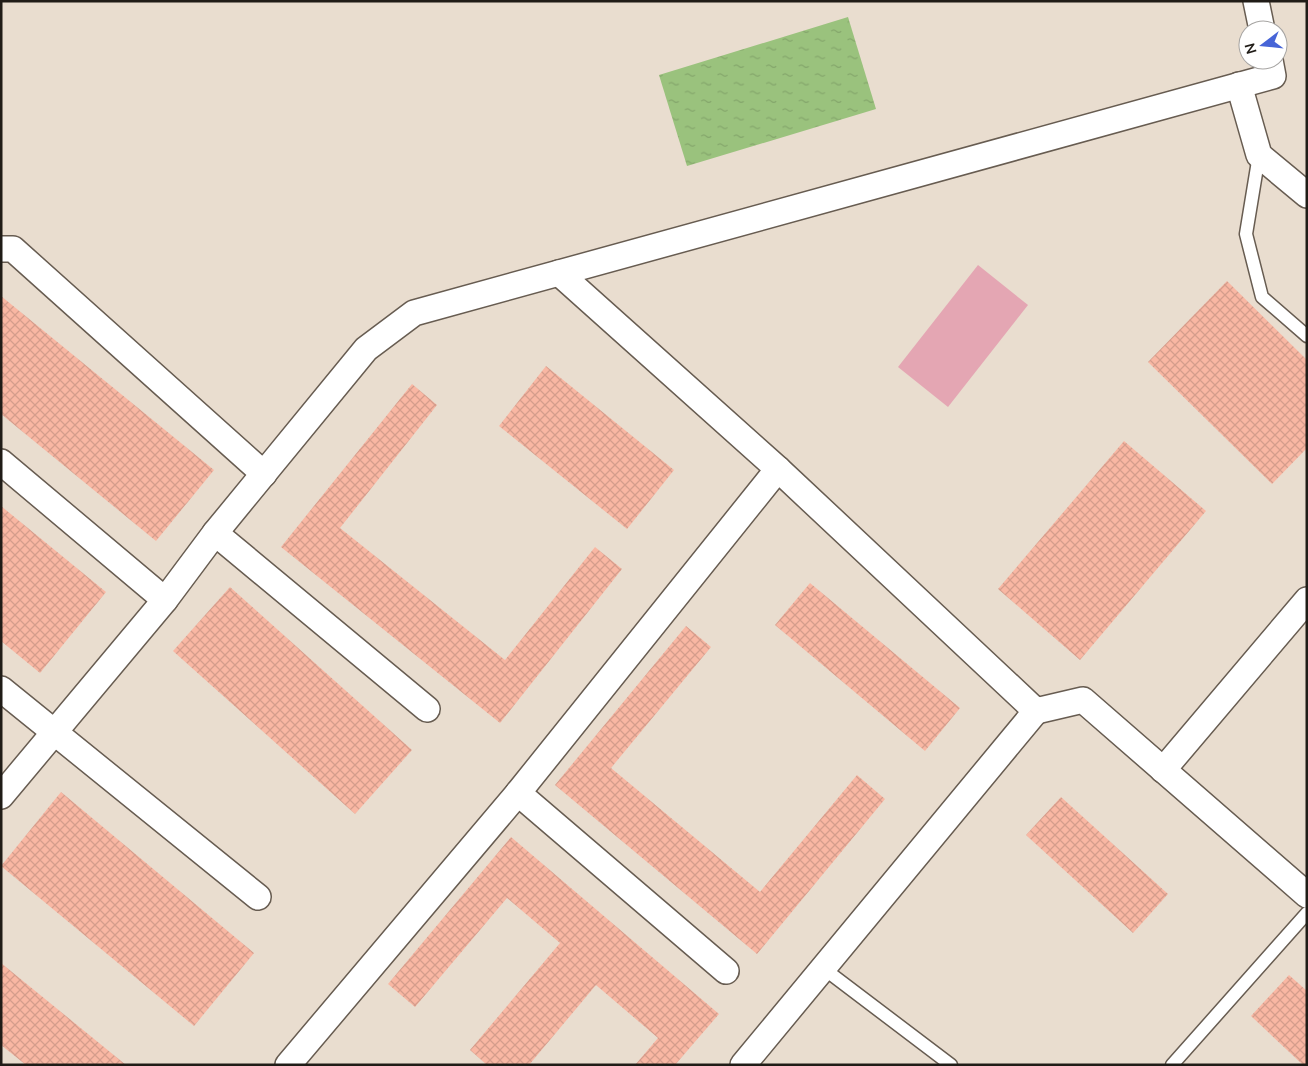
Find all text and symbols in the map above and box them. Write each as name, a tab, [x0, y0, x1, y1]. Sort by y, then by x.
north arrow	[1238, 20, 1288, 70]
text: N	[1240, 41, 1261, 56]

